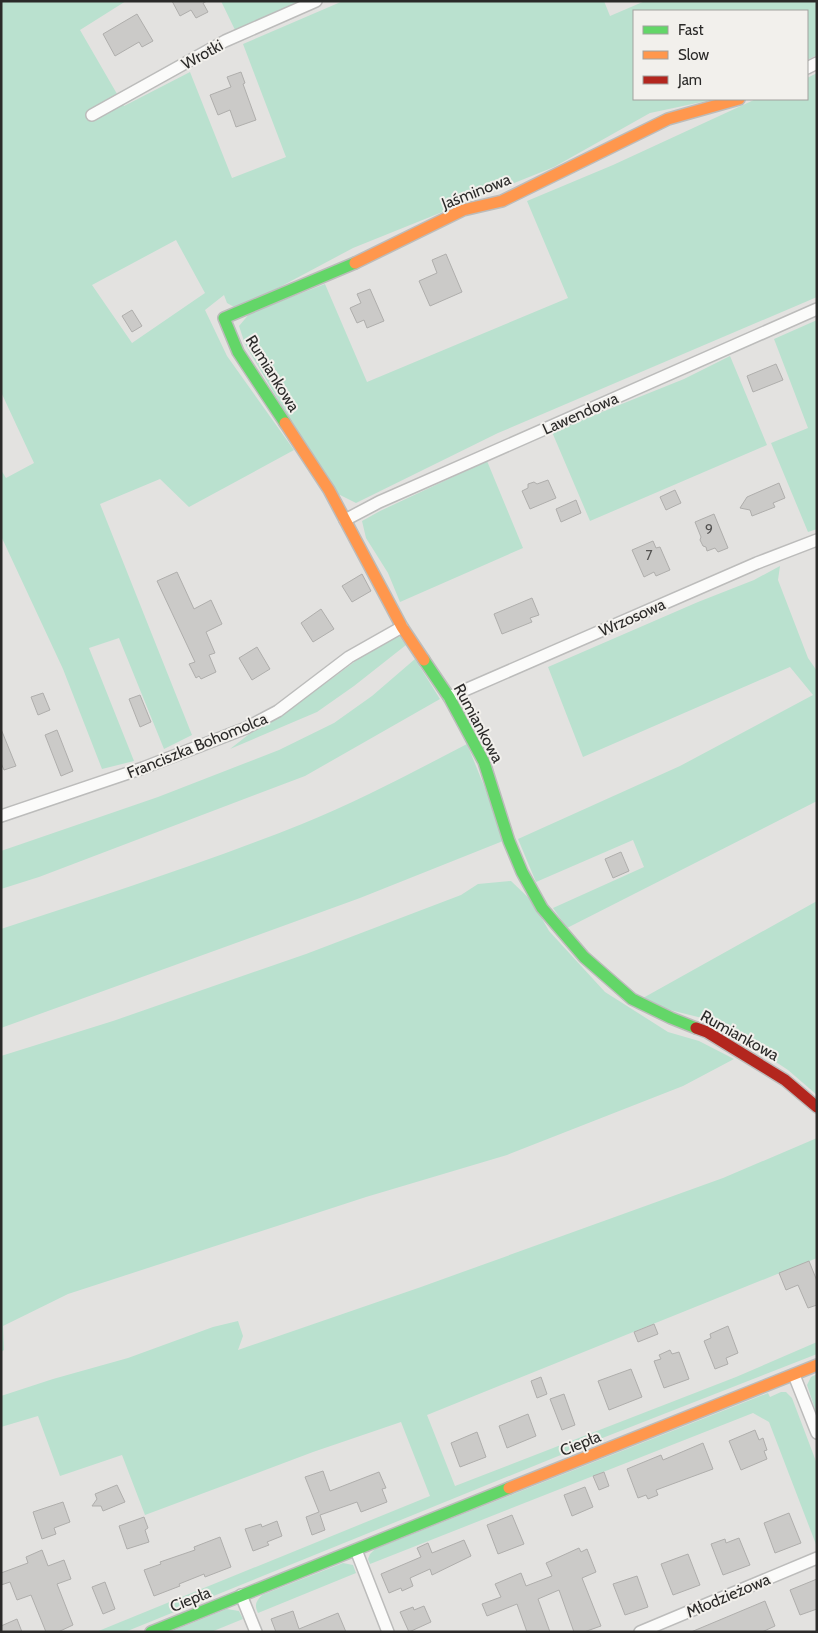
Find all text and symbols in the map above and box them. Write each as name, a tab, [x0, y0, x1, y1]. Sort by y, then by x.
legend	[633, 10, 808, 100]
text: Fast	[678, 21, 703, 39]
street label: Wrotki	[178, 35, 226, 73]
text: Slow	[678, 46, 709, 64]
text: Jam	[677, 71, 702, 89]
street label: Jaśminowa	[438, 169, 514, 214]
street label: Rumiankowa	[242, 331, 304, 415]
street label: Lawendowa	[539, 388, 621, 439]
house number: 9	[705, 520, 713, 538]
house number: 7	[645, 546, 653, 564]
street label: Wrzosowa	[596, 594, 669, 640]
street label: Rumiankowa	[450, 681, 507, 766]
street label: Franciszka Bohomolca	[124, 708, 270, 782]
street label: Rumiankowa	[697, 1006, 783, 1065]
street label: Ciepła	[557, 1427, 604, 1460]
street label: Młodzieżowa	[683, 1569, 773, 1622]
street label: Ciepła	[167, 1583, 214, 1616]

